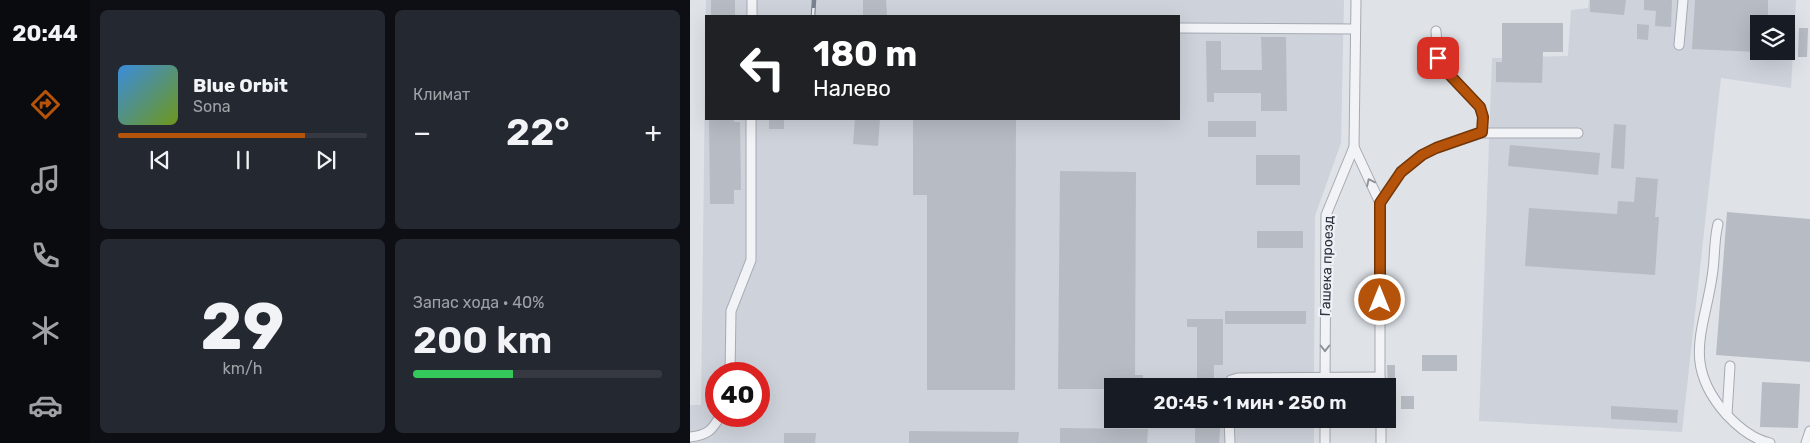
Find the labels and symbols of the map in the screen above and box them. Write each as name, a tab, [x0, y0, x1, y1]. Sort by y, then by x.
pin	[1417, 37, 1459, 79]
one-way arrow	[1366, 178, 1376, 187]
street label: Гашека проезд	[1317, 215, 1337, 317]
position arrow	[1353, 273, 1405, 325]
one-way arrow	[1320, 344, 1330, 352]
speed limit sign: 40	[705, 362, 770, 427]

